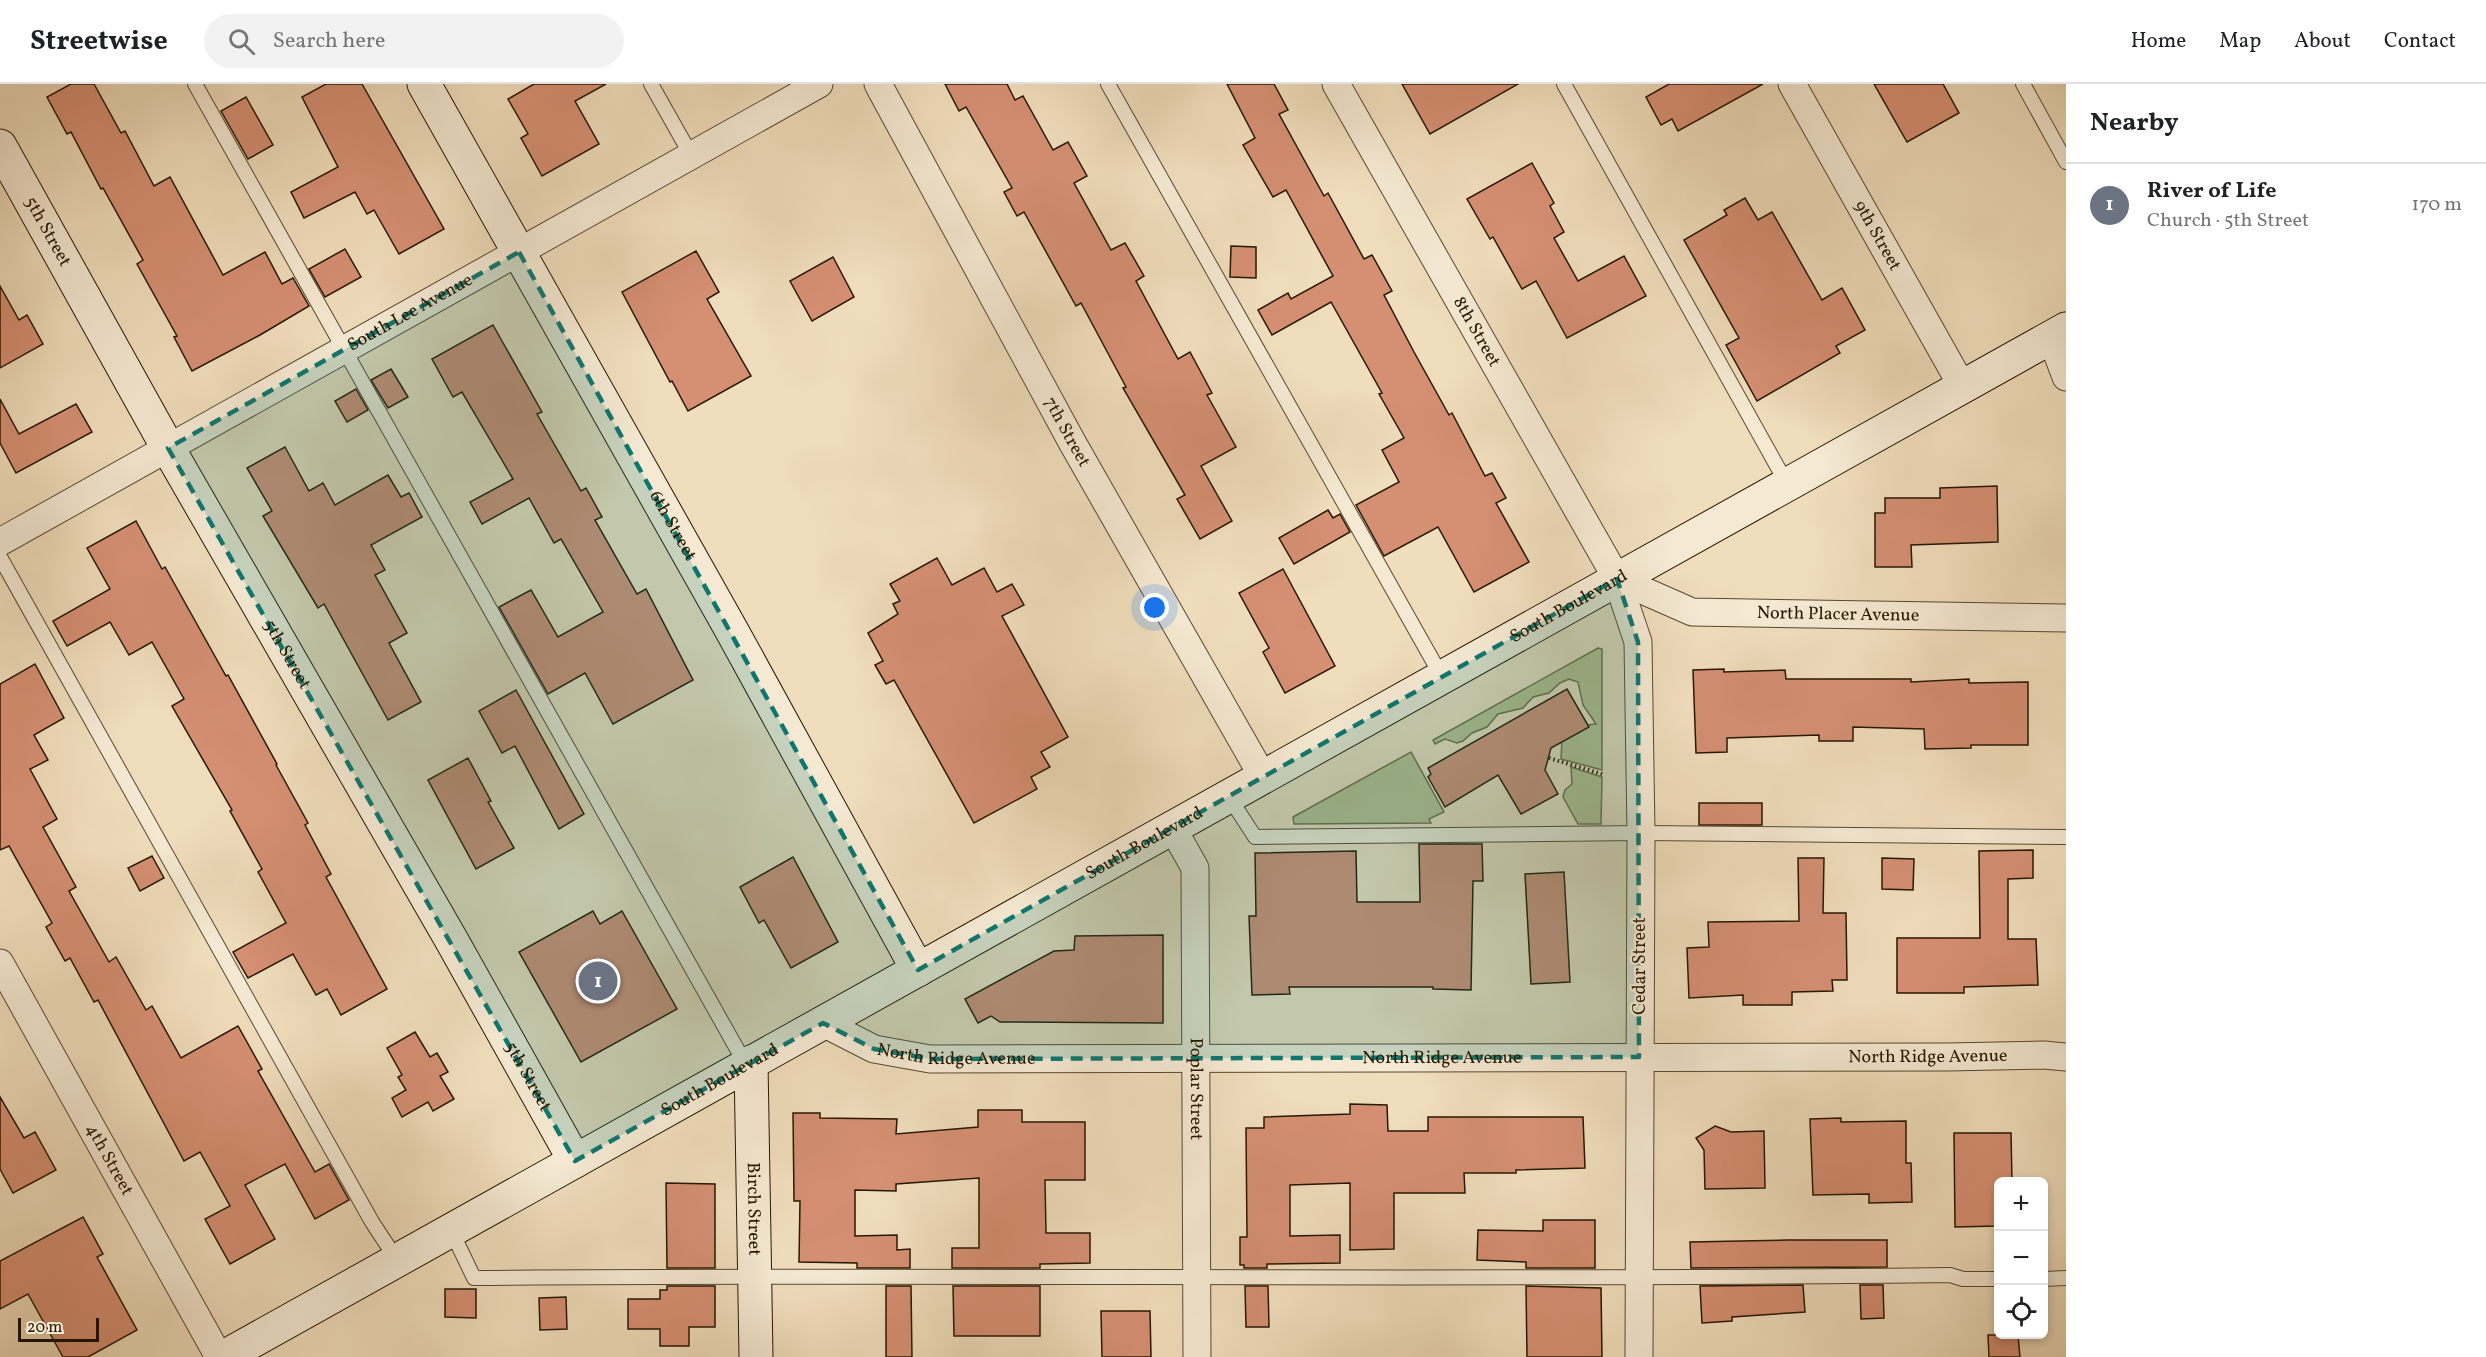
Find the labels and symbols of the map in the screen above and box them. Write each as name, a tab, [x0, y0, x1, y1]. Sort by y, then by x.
street label: 5th Street	[18, 192, 77, 271]
street label: 9th Street	[1848, 196, 1907, 275]
street label: South Lee Avenue	[343, 268, 477, 358]
street label: 8th Street	[1447, 292, 1507, 372]
street label: 7th Street	[1037, 393, 1096, 472]
street label: 6th Street	[643, 486, 703, 565]
street label: South Boulevard	[1505, 564, 1632, 649]
your location	[1140, 593, 1169, 622]
street label: North Placer Avenue	[1757, 601, 1920, 628]
street label: 5th Street	[257, 615, 317, 694]
street label: South Boulevard	[1081, 800, 1208, 886]
street label: Cedar Street	[1628, 917, 1653, 1015]
pin: 1	[578, 958, 618, 1004]
street label: 5th Street	[498, 1037, 557, 1116]
street label: South Boulevard	[657, 1037, 783, 1123]
street label: North Ridge Avenue	[875, 1037, 1036, 1072]
street label: Poplar Street	[1183, 1038, 1209, 1140]
street label: North Ridge Avenue	[1848, 1043, 2008, 1070]
street label: North Ridge Avenue	[1362, 1045, 1522, 1071]
street label: 4th Street	[79, 1119, 139, 1200]
street label: Birch Street	[740, 1162, 767, 1256]
scale bar	[18, 1315, 99, 1342]

